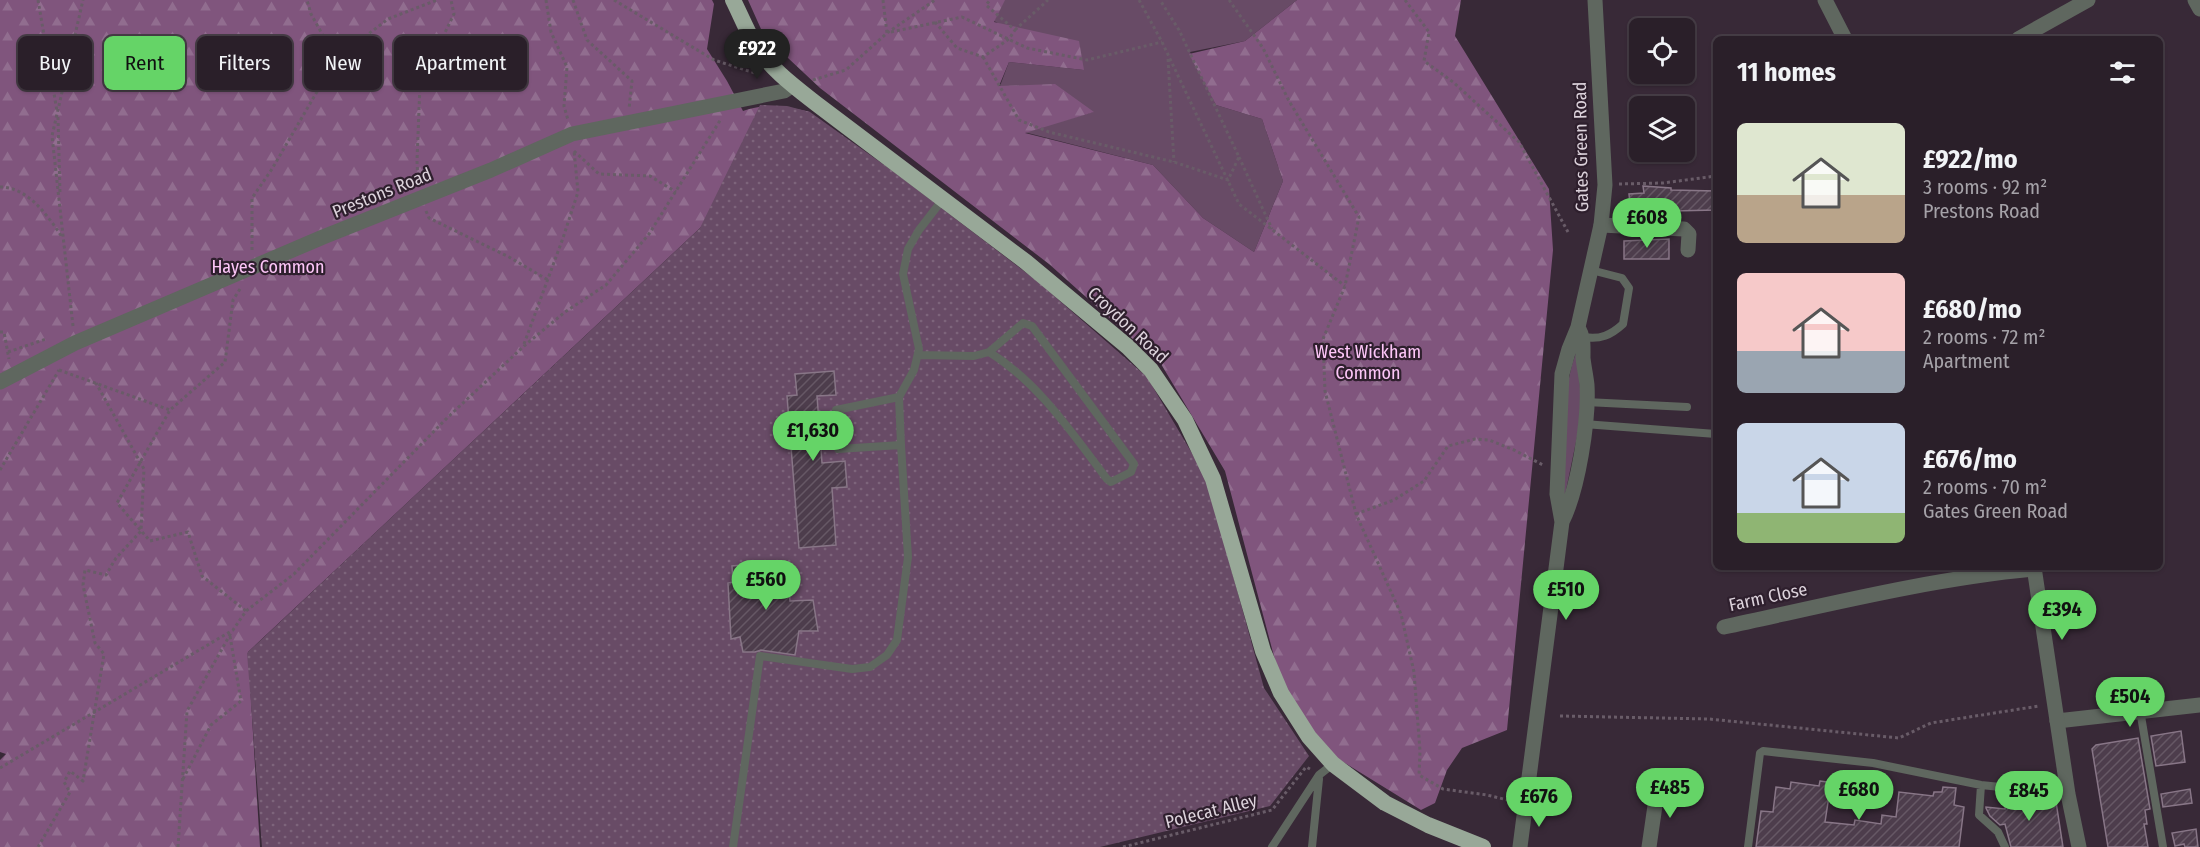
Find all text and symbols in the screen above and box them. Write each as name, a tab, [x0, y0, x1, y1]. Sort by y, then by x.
map controls	[1629, 18, 1695, 162]
button: locate	[1629, 18, 1695, 84]
pin: £922	[721, 29, 793, 80]
chip: Buy	[18, 36, 92, 90]
chip: Rent	[104, 36, 185, 90]
chip: Filters	[197, 36, 292, 90]
chip: New	[304, 36, 382, 90]
chip: Apartment	[394, 36, 527, 90]
text: £922	[738, 36, 776, 60]
icon: filters	[2106, 56, 2139, 89]
text: 11 homes	[1737, 57, 1836, 88]
street label: Gates Green Road	[1569, 82, 1593, 212]
button: layers	[1629, 96, 1695, 162]
text: £922/mo	[1923, 144, 2018, 175]
icon: home	[1785, 147, 1857, 219]
street label: Prestons Road	[329, 163, 435, 223]
text: 3 rooms · 92 m²	[1923, 175, 2047, 199]
pin: £608	[1611, 198, 1683, 249]
text: Prestons Road	[1923, 199, 2040, 223]
text: £608	[1626, 205, 1668, 229]
park label: Hayes Common	[211, 256, 325, 278]
street label: Croydon Road	[1083, 282, 1173, 368]
text: £680/mo	[1923, 294, 2022, 325]
icon: home	[1785, 297, 1857, 369]
text: 2 rooms · 72 m²	[1923, 325, 2045, 349]
park label: West Wickham Common	[1315, 341, 1421, 384]
text: Apartment	[1923, 349, 2010, 373]
pin: £1,630	[764, 411, 862, 462]
text: £1,630	[787, 418, 839, 442]
text: £676/mo	[1923, 444, 2017, 475]
icon: home	[1785, 447, 1857, 519]
text: 2 rooms · 70 m²	[1923, 475, 2047, 499]
text: Gates Green Road	[1923, 499, 2068, 523]
pin: £560	[730, 560, 802, 611]
text: £560	[746, 567, 786, 591]
pin: £510	[1530, 570, 1602, 621]
text: £510	[1547, 577, 1585, 601]
street label: Farm Close	[1727, 578, 1809, 616]
pin: £394	[2026, 590, 2098, 641]
text: £394	[2042, 597, 2082, 621]
pin: £504	[2094, 677, 2166, 728]
text: £504	[2110, 684, 2150, 708]
pin: £485	[1634, 768, 1706, 819]
pin: £680	[1823, 770, 1895, 821]
pin: £845	[1993, 771, 2065, 822]
text: £485	[1650, 775, 1690, 799]
pin: £676	[1503, 777, 1575, 828]
text: £680	[1838, 777, 1880, 801]
text: £845	[2009, 778, 2049, 802]
text: £676	[1520, 784, 1558, 808]
street label: Polecat Alley	[1163, 789, 1259, 833]

